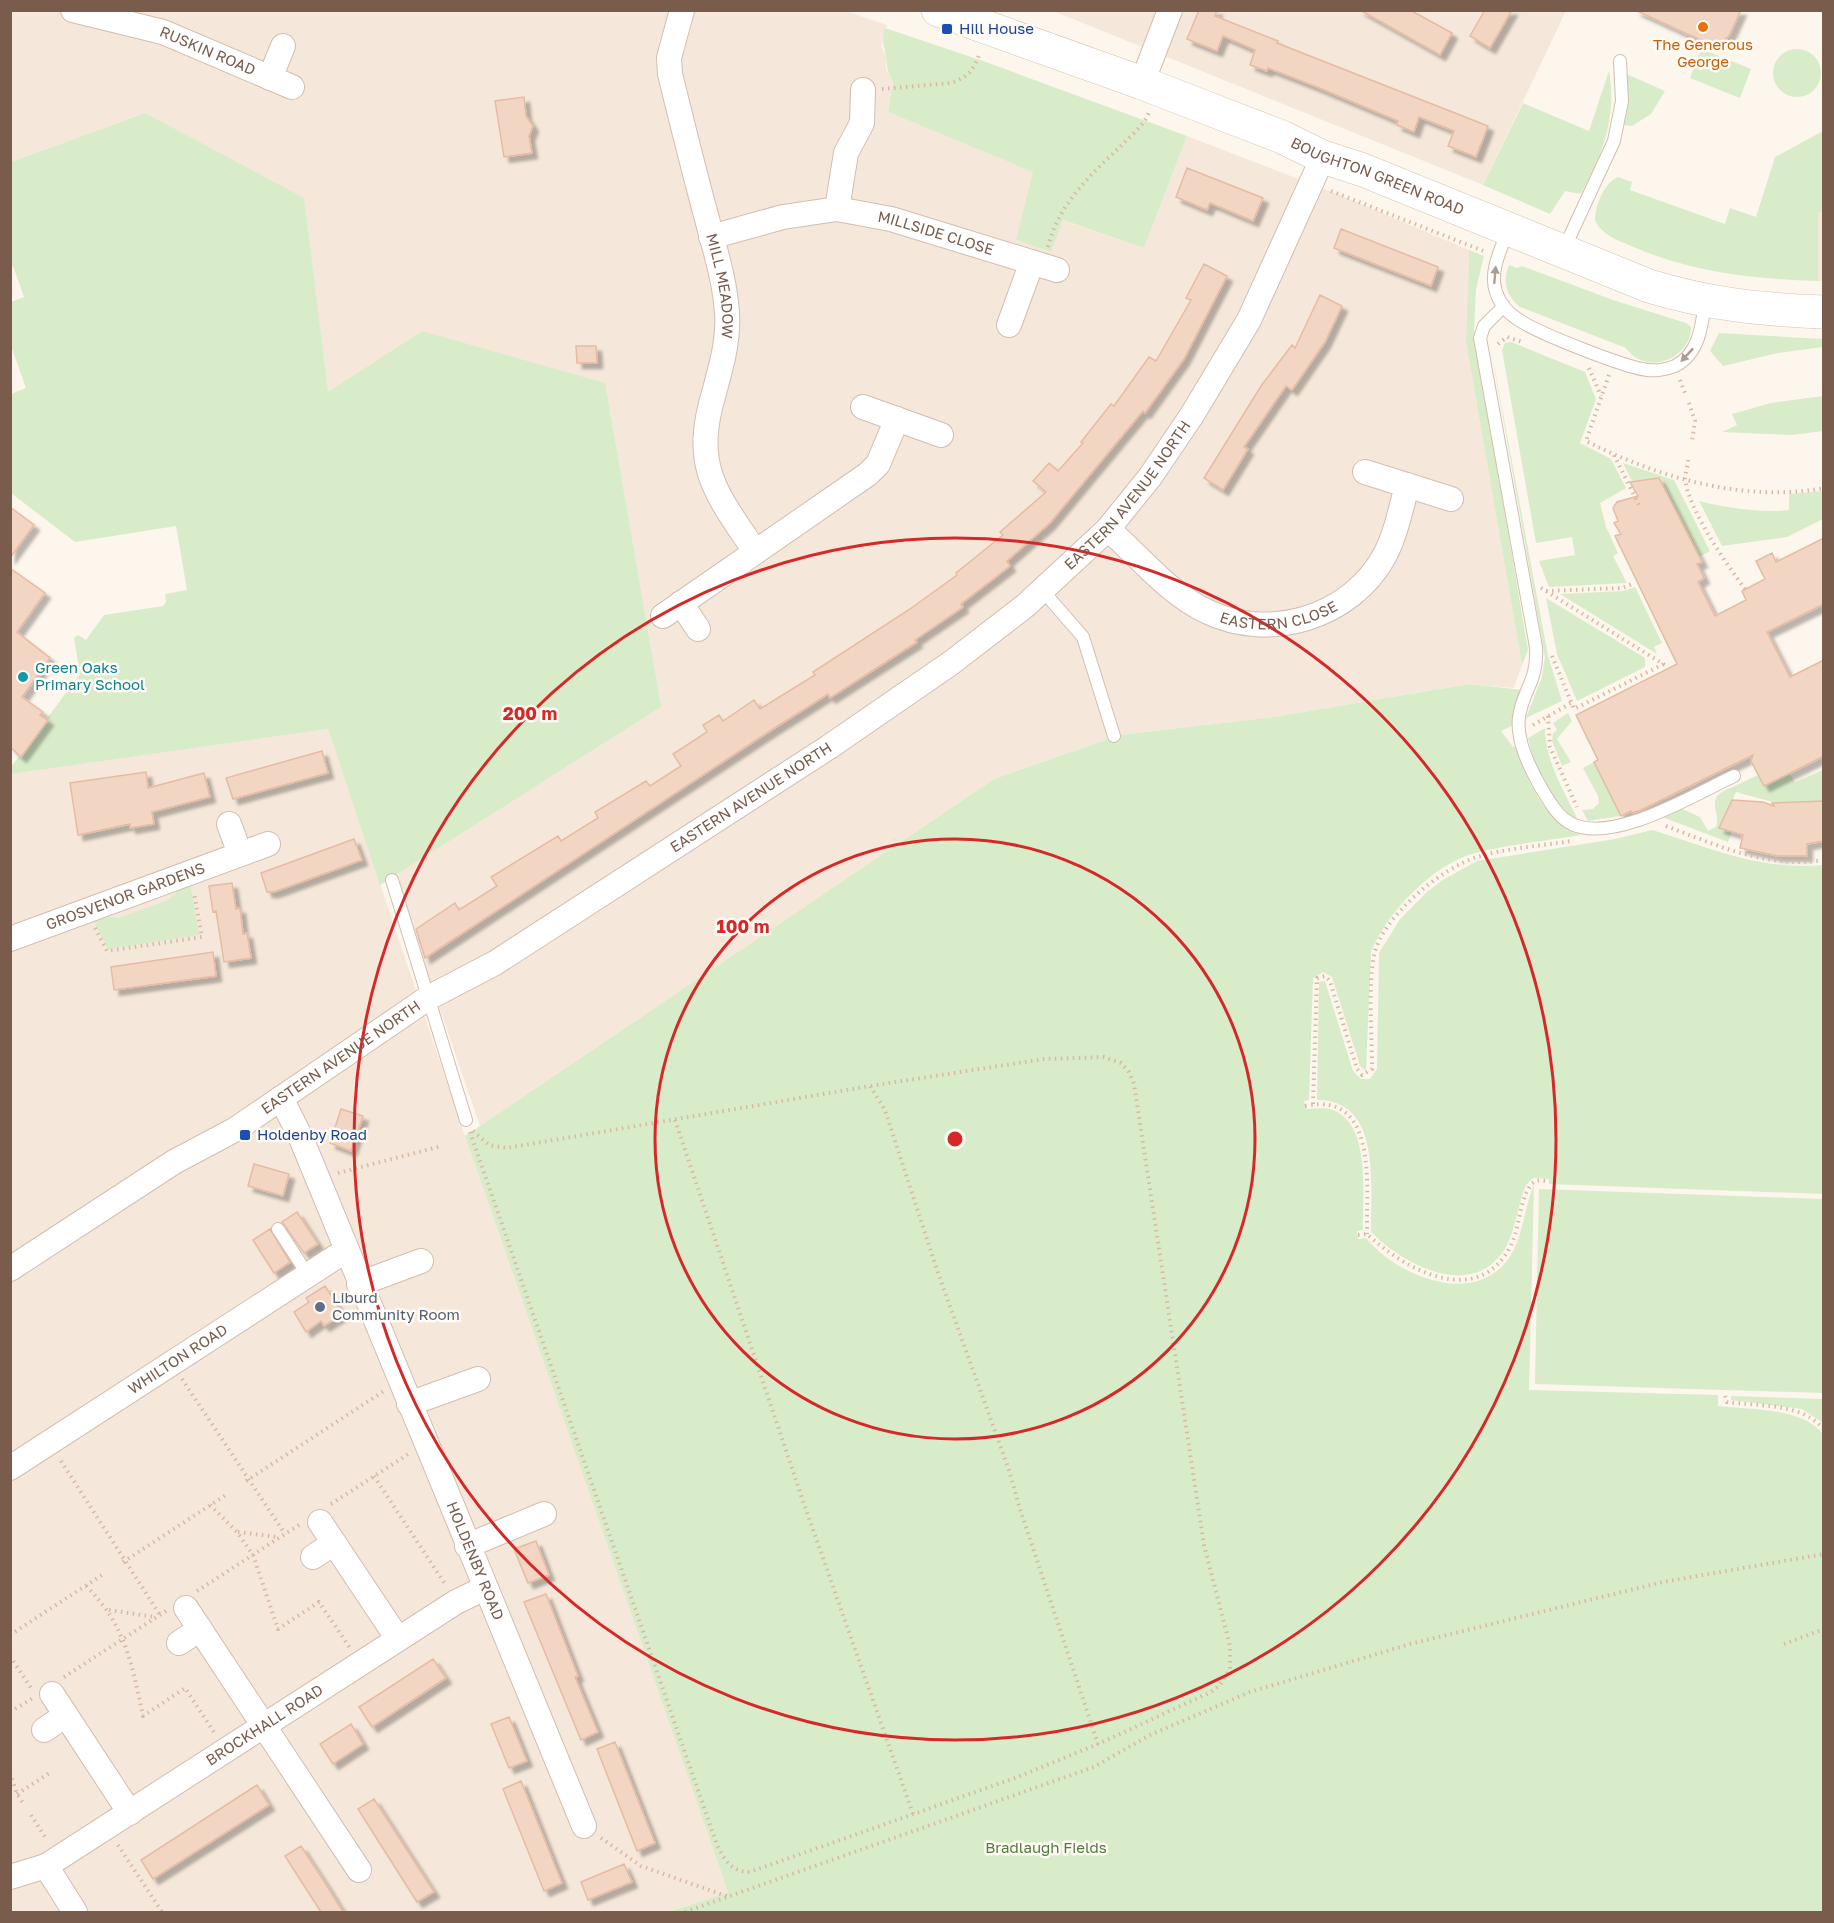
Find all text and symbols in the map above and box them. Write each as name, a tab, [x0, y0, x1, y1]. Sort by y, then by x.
place label: Hill House	[959, 19, 1034, 37]
marker: The Generous George	[1696, 20, 1710, 34]
street label: RUSKIN ROAD	[157, 22, 259, 78]
marker: Hill House	[940, 22, 954, 36]
place label: The Generous George	[1653, 35, 1753, 70]
street label: BOUGHTON GREEN ROAD	[1288, 133, 1467, 218]
street label: MILLSIDE CLOSE	[876, 207, 996, 258]
street label: MILL MEADOW	[703, 231, 737, 339]
one-way arrow	[1491, 265, 1500, 284]
one-way arrow	[1680, 347, 1694, 362]
street label: EASTERN AVENUE NORTH	[1060, 417, 1194, 573]
street label: EASTERN CLOSE	[1218, 596, 1340, 633]
place label: Green Oaks Primary School	[35, 658, 145, 693]
marker: Green Oaks Primary School	[16, 670, 30, 684]
text: 200 m	[503, 702, 557, 724]
street label: EASTERN AVENUE NORTH	[666, 738, 835, 855]
street label: GROSVENOR GARDENS	[43, 858, 207, 933]
text: 100 m	[717, 915, 769, 937]
street label: EASTERN AVENUE NORTH	[257, 996, 423, 1117]
place label: Holdenby Road	[257, 1125, 367, 1143]
marker: Holdenby Road	[238, 1128, 252, 1142]
centre of rings	[945, 1129, 965, 1149]
place label: Liburd Community Room	[332, 1288, 460, 1323]
marker: Liburd Community Room	[313, 1300, 327, 1314]
street label: WHILTON ROAD	[124, 1320, 230, 1397]
street label: HOLDENBY ROAD	[443, 1499, 508, 1622]
street label: BROCKHALL ROAD	[202, 1680, 326, 1769]
park label: Bradlaugh Fields	[985, 1838, 1107, 1856]

